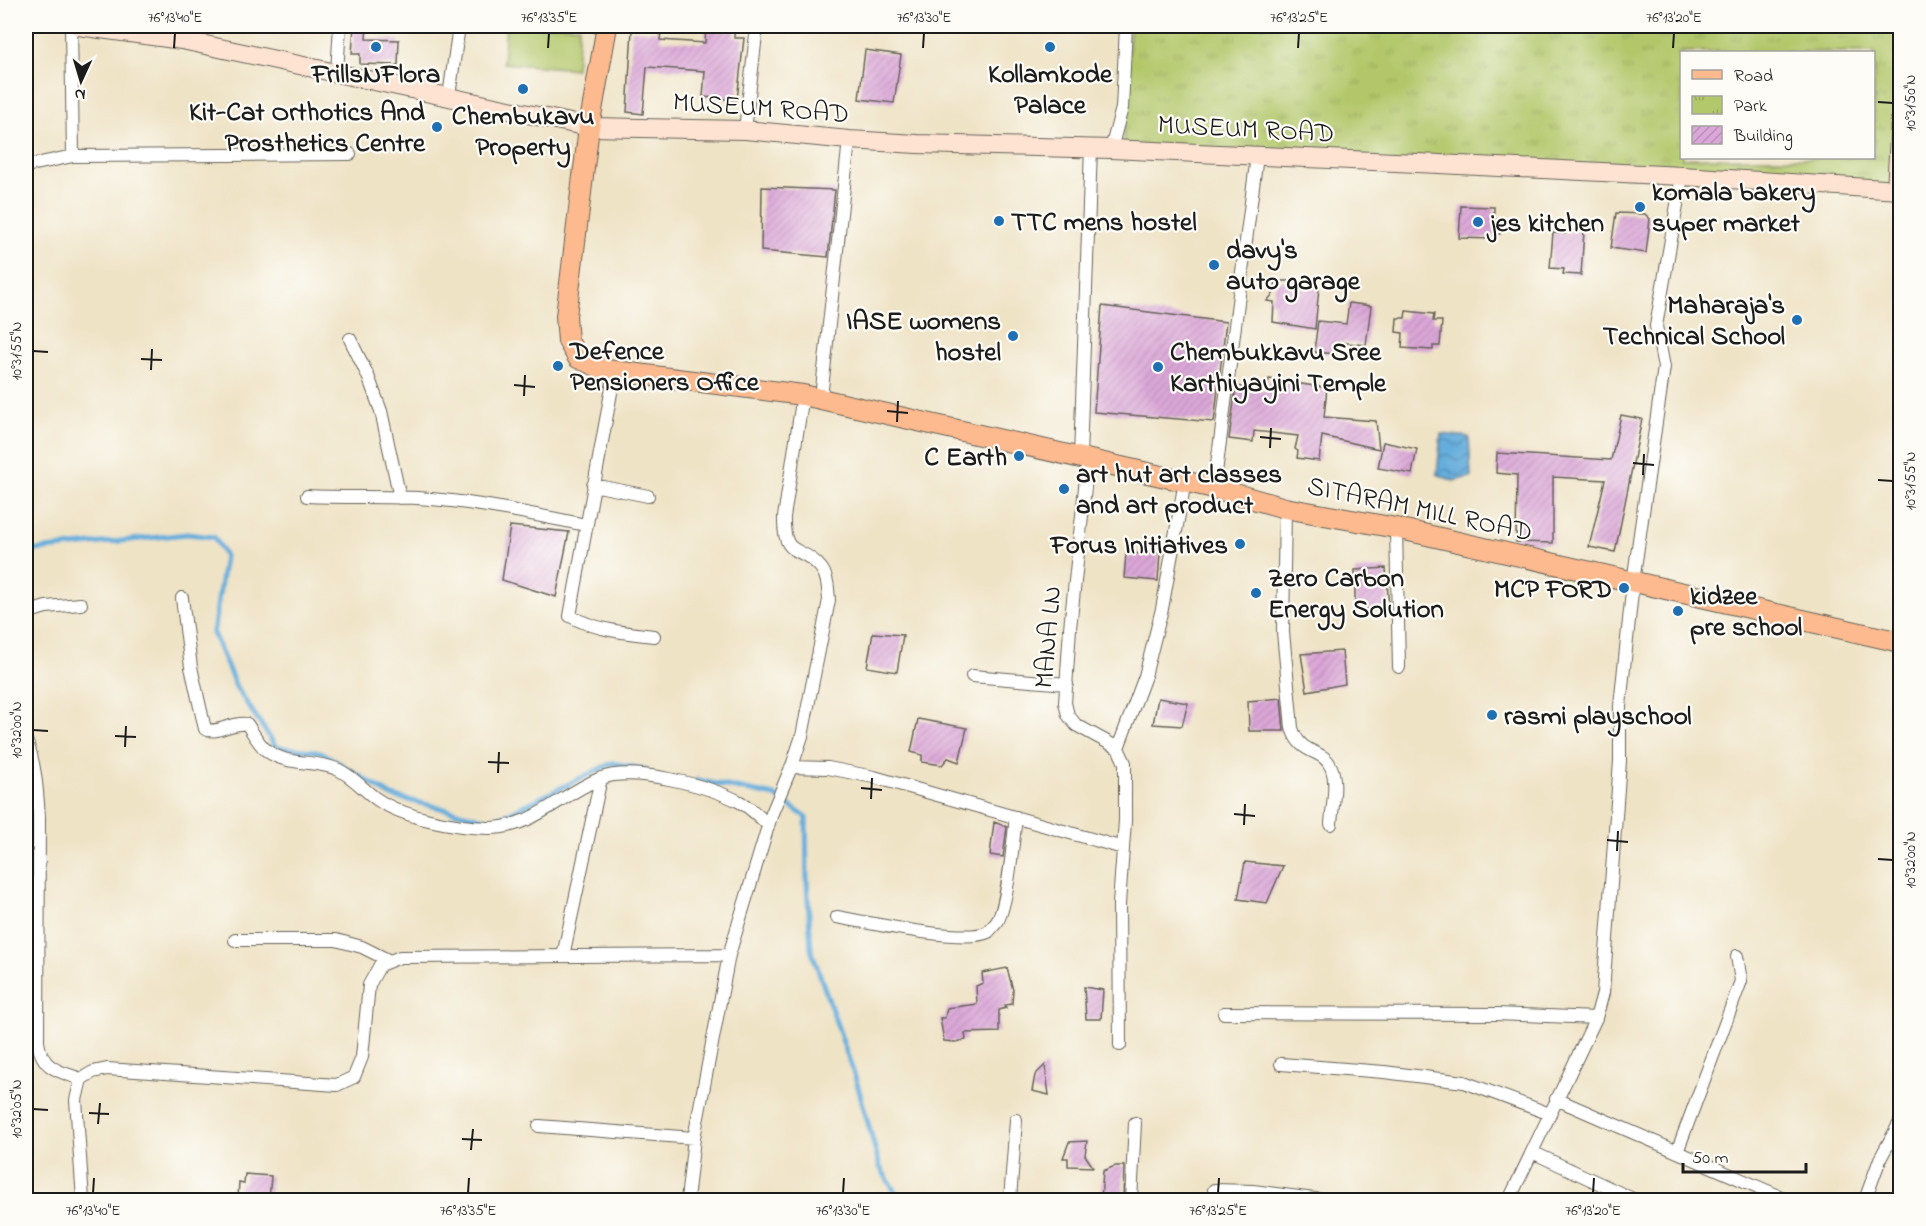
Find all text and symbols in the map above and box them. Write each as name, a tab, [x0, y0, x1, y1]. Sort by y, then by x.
text: 76°13'40"E	[148, 7, 202, 29]
text: 76°13'35"E	[521, 7, 577, 29]
text: 76°13'30"E	[897, 7, 951, 29]
text: 76°13'25"E	[1270, 7, 1328, 29]
text: 76°13'20"E	[1646, 7, 1702, 29]
marker: FrillsNFlora	[369, 40, 383, 54]
marker: Kollamkode Palace	[1043, 40, 1057, 54]
north arrow	[51, 51, 111, 111]
legend	[1680, 51, 1875, 159]
place label: FrillsNFlora	[310, 56, 440, 95]
place label: Kollamkode Palace	[988, 56, 1113, 126]
text: Road	[1734, 64, 1773, 90]
text: 10°31'50"N	[1900, 75, 1922, 131]
text: N	[74, 82, 86, 106]
marker: Chembukavu Property	[516, 82, 530, 96]
street label: MUSEUM ROAD	[671, 84, 850, 135]
place label: Kit-Cat Orthotics And Prosthetics Centre	[189, 94, 426, 164]
text: Park	[1734, 94, 1767, 120]
place label: Chembukavu Property	[452, 98, 594, 168]
street label: MUSEUM ROAD	[1157, 106, 1335, 155]
marker: Kit-Cat Orthotics And Prosthetics Centre	[430, 120, 444, 134]
text: Building	[1733, 124, 1793, 151]
place label: komala bakery super market	[1652, 174, 1815, 244]
marker: komala bakery super market	[1633, 200, 1647, 214]
place label: TTC mens hostel	[1011, 204, 1197, 243]
place label: jes kitchen	[1486, 205, 1604, 244]
marker: TTC mens hostel	[992, 214, 1006, 228]
marker: jes kitchen	[1471, 215, 1485, 229]
place label: davy's auto garage	[1226, 232, 1361, 303]
marker: davy's auto garage	[1207, 258, 1221, 272]
place label: Maharaja's Technical School	[1603, 287, 1785, 357]
place label: IASE womens hostel	[846, 303, 1001, 373]
marker: Maharaja's Technical School	[1790, 313, 1804, 327]
text: 10°31'55"N	[6, 322, 28, 380]
marker: IASE womens hostel	[1006, 329, 1020, 343]
place label: Defence Pensioners Office	[568, 333, 760, 403]
place label: Chembukkavu Sree Karthiyayini Temple	[1170, 334, 1387, 404]
marker: Defence Pensioners Office	[551, 359, 565, 373]
marker: Chembukkavu Sree Karthiyayini Temple	[1151, 360, 1165, 374]
place label: C Earth	[924, 439, 1007, 478]
marker: C Earth	[1012, 449, 1026, 463]
text: 10°31'55"N	[1900, 452, 1922, 510]
place label: art hut art classes and art product	[1076, 456, 1282, 526]
street label: SITARAM MILL ROAD	[1303, 468, 1536, 553]
marker: art hut art classes and art product	[1057, 482, 1071, 496]
place label: Forus Initiatives	[1049, 527, 1228, 566]
marker: Forus Initiatives	[1233, 537, 1247, 551]
place label: Zero Carbon Energy Solution	[1268, 560, 1444, 631]
place label: MCP FORD	[1494, 571, 1612, 610]
place label: kidzee pre school	[1690, 578, 1802, 648]
marker: MCP FORD	[1617, 581, 1631, 595]
street label: MANA LN	[1026, 584, 1073, 690]
marker: Zero Carbon Energy Solution	[1249, 586, 1263, 600]
marker: kidzee pre school	[1671, 604, 1685, 618]
place label: rasmi playschool	[1504, 698, 1692, 737]
text: 10°32'00"N	[6, 701, 28, 759]
marker: rasmi playschool	[1485, 708, 1499, 722]
text: 10°32'00"N	[1900, 831, 1922, 889]
text: 10°32'05"N	[6, 1079, 28, 1139]
scale bar	[1683, 1136, 1806, 1174]
text: 50 m	[1692, 1146, 1729, 1172]
text: 76°13'40"E	[66, 1200, 120, 1222]
text: 76°13'35"E	[440, 1200, 496, 1222]
text: 76°13'30"E	[816, 1200, 870, 1222]
text: 76°13'25"E	[1189, 1200, 1247, 1222]
text: 76°13'20"E	[1565, 1200, 1621, 1222]

